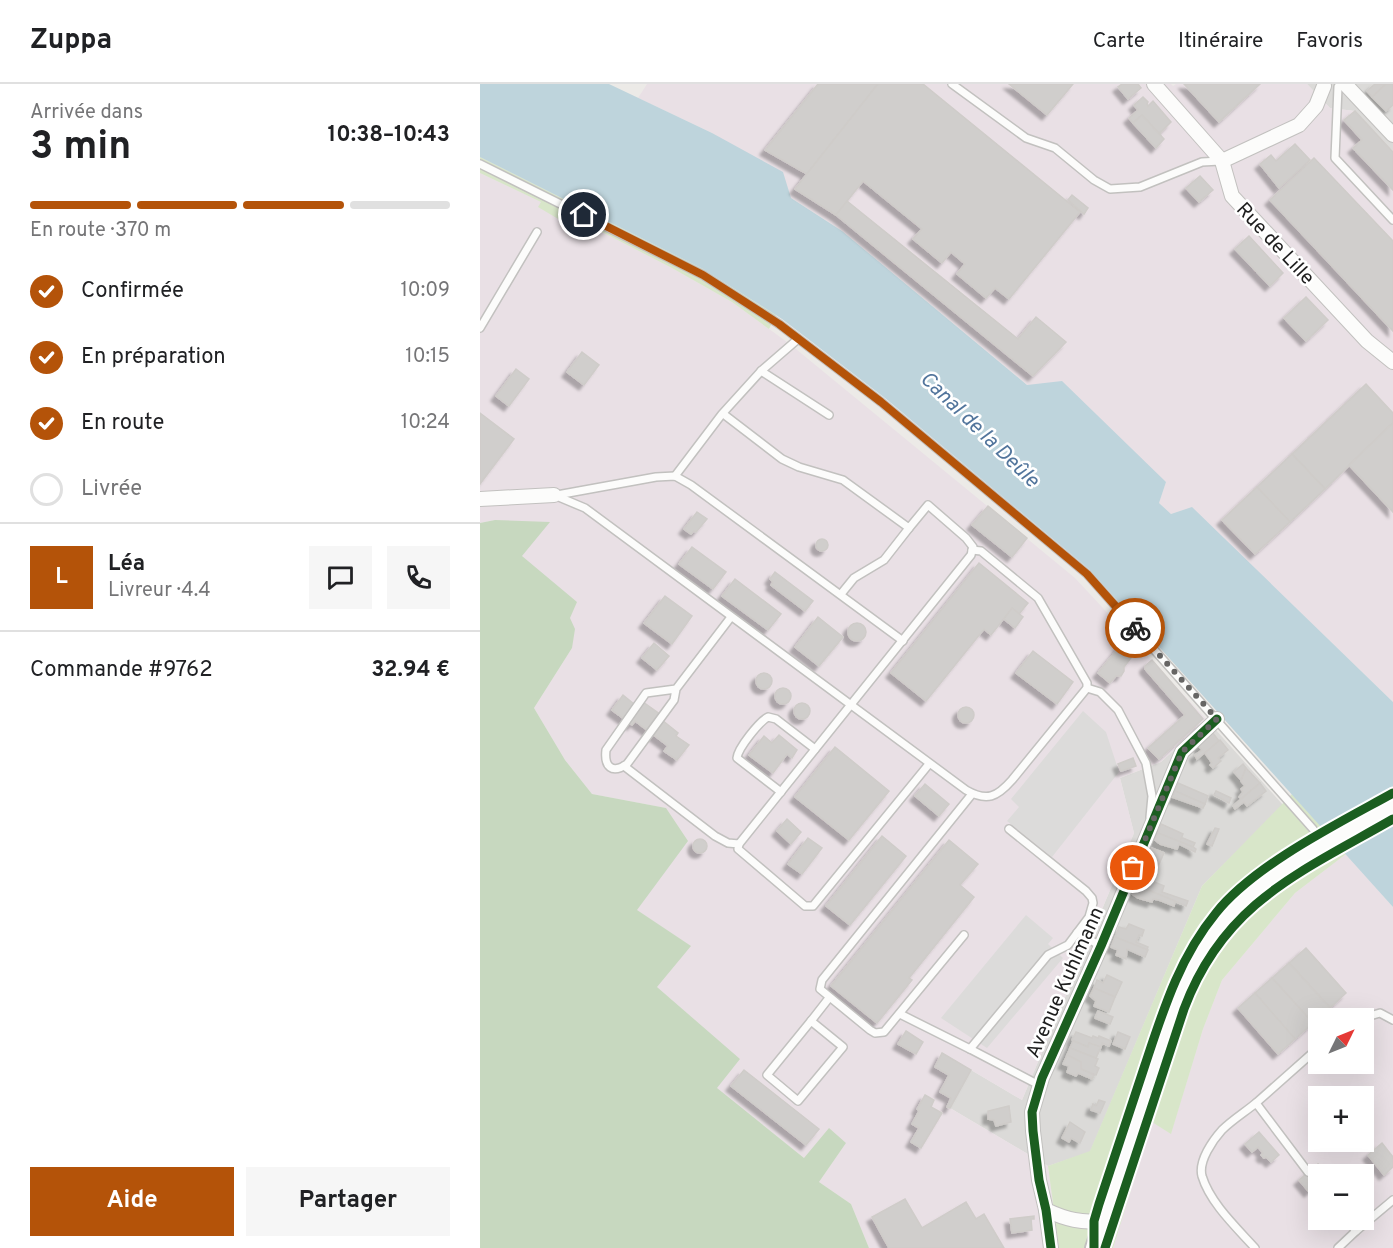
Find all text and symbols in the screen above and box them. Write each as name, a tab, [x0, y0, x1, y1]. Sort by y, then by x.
text: Zuppa	[30, 23, 112, 59]
text: Carte	[1093, 28, 1145, 55]
text: Itinéraire	[1178, 28, 1263, 55]
text: Favoris	[1296, 28, 1363, 55]
text: Arrivée dans	[30, 100, 143, 126]
text: 10:38–10:43	[328, 122, 450, 149]
text: 3 min	[30, 124, 131, 173]
pin	[558, 189, 609, 240]
icon: home	[567, 198, 600, 231]
street label: Rue de Lille	[1230, 198, 1319, 291]
text: En route · 370 m	[30, 218, 171, 244]
icon: check	[30, 275, 63, 308]
text: Confirmée	[81, 278, 184, 305]
text: 10:09	[400, 278, 450, 304]
icon: check	[30, 341, 63, 374]
text: En préparation	[81, 344, 226, 371]
text: 10:15	[405, 344, 450, 370]
water label: Canal de la Deûle	[913, 366, 1045, 495]
icon: check	[30, 407, 63, 440]
text: En route	[81, 410, 164, 437]
text: 10:24	[401, 410, 450, 436]
text: Livrée	[81, 476, 142, 503]
button: chat	[309, 546, 372, 609]
button: phone	[387, 546, 450, 609]
text: Léa	[108, 551, 145, 578]
text: L	[55, 564, 68, 591]
text: Livreur · 4.4	[108, 578, 211, 604]
courier	[1105, 598, 1165, 658]
icon: bike	[1119, 612, 1152, 645]
text: Commande #9762	[30, 657, 213, 684]
text: 32.94 €	[371, 657, 450, 684]
pin	[1107, 842, 1158, 893]
icon: bag	[1116, 851, 1149, 884]
street label: Avenue Kuhlmann	[1021, 903, 1111, 1063]
north arrow	[1308, 1008, 1374, 1074]
map controls	[1308, 1008, 1374, 1230]
button: +	[1308, 1086, 1374, 1152]
button: −	[1308, 1164, 1374, 1230]
button: Aide	[30, 1167, 234, 1236]
button: Partager	[246, 1167, 450, 1236]

